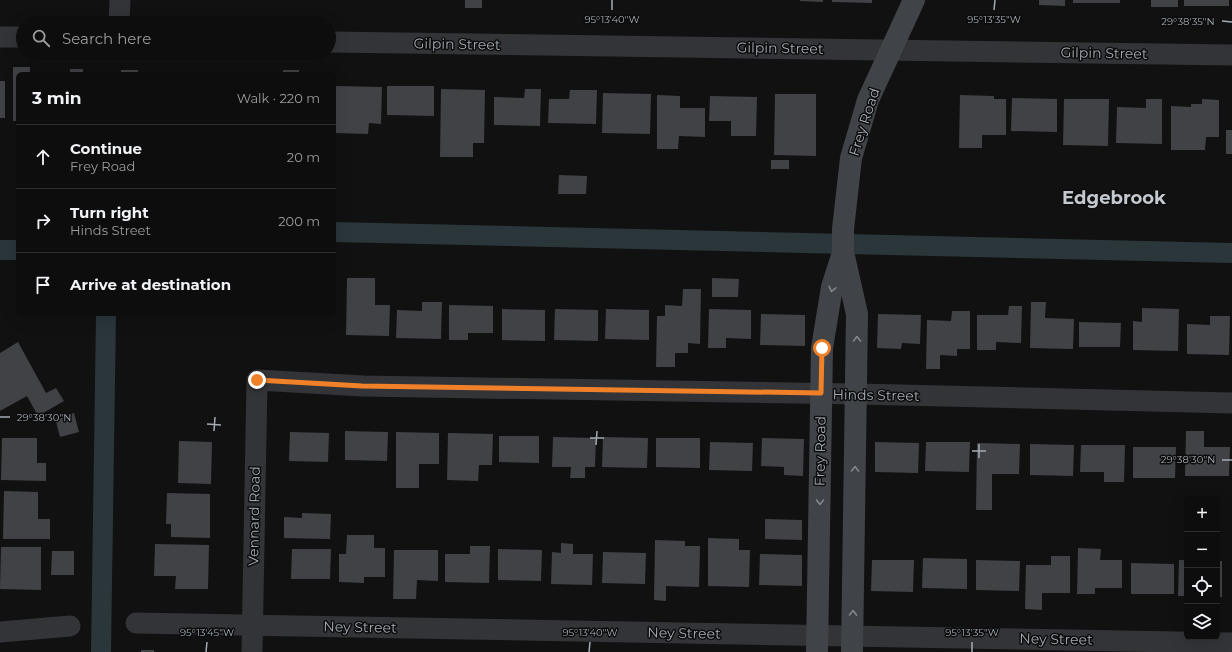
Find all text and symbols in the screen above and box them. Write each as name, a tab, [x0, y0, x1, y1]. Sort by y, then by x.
text: 95°13'40"W	[584, 13, 640, 26]
text: 95°13'35"W	[967, 13, 1021, 26]
text: 29°38'35"N	[1161, 15, 1215, 28]
search box	[16, 16, 336, 60]
icon: search	[30, 27, 52, 49]
text: Search here	[62, 29, 151, 48]
street label: Gilpin Street	[413, 34, 501, 54]
street label: Gilpin Street	[736, 38, 824, 58]
street label: Gilpin Street	[1060, 43, 1148, 63]
street label: Frey Road	[845, 86, 883, 158]
text: 3 min	[32, 88, 82, 108]
text: Walk · 220 m	[237, 90, 320, 106]
text: Continue	[70, 139, 142, 158]
icon: ahead	[32, 146, 54, 168]
text: 20 m	[287, 149, 320, 165]
text: Frey Road	[70, 158, 135, 174]
district label: Edgebrook	[1062, 187, 1166, 209]
text: Turn right	[70, 203, 149, 222]
icon: right	[32, 210, 54, 232]
text: 200 m	[278, 213, 320, 229]
text: Hinds Street	[70, 222, 151, 238]
icon: arrive	[32, 274, 54, 296]
text: Arrive at destination	[70, 275, 231, 294]
one-way arrow	[828, 286, 836, 292]
one-way arrow	[853, 336, 861, 342]
route start	[813, 339, 831, 357]
route end	[248, 371, 266, 389]
street label: Hinds Street	[832, 385, 920, 405]
text: 29°38'30"N	[17, 411, 71, 424]
street label: Frey Road	[810, 416, 830, 486]
text: 29°38'30"N	[1161, 453, 1215, 466]
street label: Vennard Road	[244, 466, 264, 566]
one-way arrow	[851, 466, 860, 472]
map controls	[1184, 496, 1220, 640]
button: +	[1184, 496, 1220, 532]
one-way arrow	[815, 499, 824, 505]
button: −	[1184, 532, 1220, 568]
button: locate	[1184, 568, 1220, 604]
button: layers	[1184, 604, 1220, 640]
one-way arrow	[849, 610, 857, 616]
street label: Ney Street	[323, 617, 397, 637]
street label: Ney Street	[647, 623, 721, 643]
text: 95°13'45"W	[180, 626, 234, 639]
text: 95°13'40"W	[562, 626, 618, 639]
text: 95°13'35"W	[945, 626, 999, 639]
street label: Ney Street	[1019, 629, 1093, 649]

